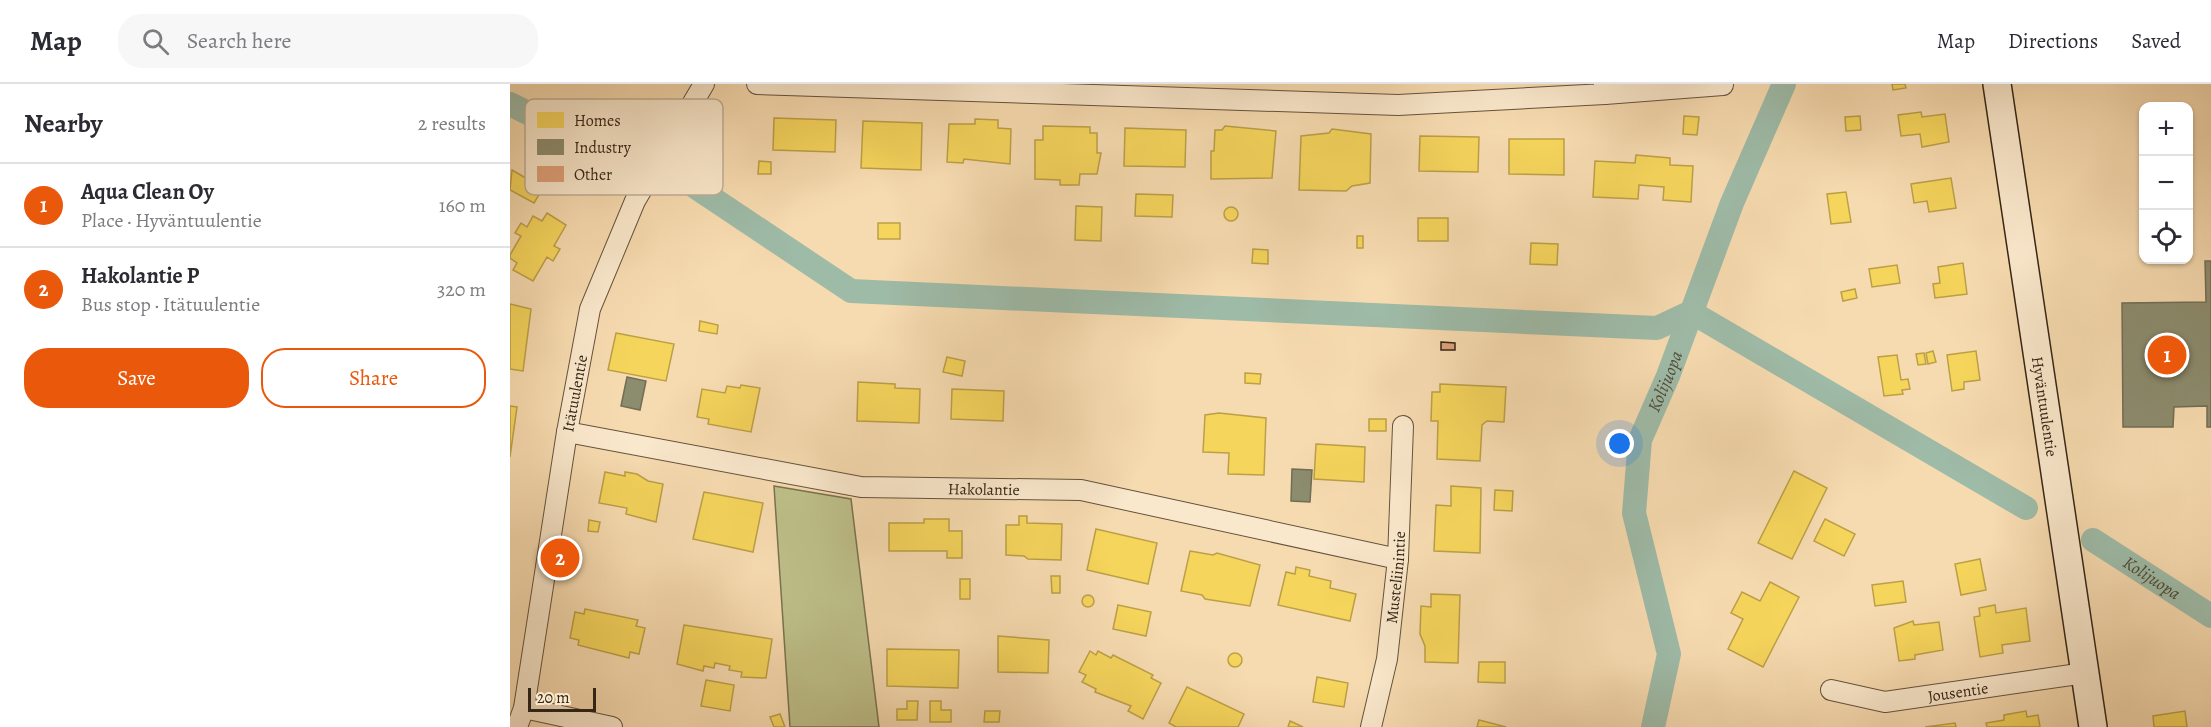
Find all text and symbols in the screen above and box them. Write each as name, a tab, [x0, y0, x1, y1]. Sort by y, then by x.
search box	[118, 14, 538, 68]
text: Map	[30, 22, 82, 60]
icon: search	[139, 25, 172, 58]
text: Search here	[187, 26, 291, 56]
text: Map	[1937, 27, 1975, 55]
text: Directions	[2008, 27, 2098, 55]
text: Saved	[2131, 27, 2181, 55]
legend	[525, 99, 723, 195]
map controls	[2139, 102, 2193, 264]
button: +	[2139, 102, 2193, 156]
text: Nearby	[24, 106, 103, 141]
text: 2 results	[418, 110, 486, 137]
text: Homes	[574, 110, 621, 132]
text: Industry	[574, 137, 632, 159]
button: −	[2139, 156, 2193, 210]
text: Other	[574, 164, 612, 186]
text: Aqua Clean Oy	[81, 177, 214, 207]
text: 1	[40, 192, 47, 219]
text: 160 m	[439, 192, 486, 219]
text: Place · Hyväntuulentie	[81, 207, 262, 234]
button: locate	[2139, 210, 2193, 264]
text: Hakolantie P	[81, 261, 199, 291]
text: 2	[39, 276, 48, 303]
text: 320 m	[437, 276, 486, 303]
text: Bus stop · Itätuulentie	[81, 291, 260, 318]
pin: 1	[2148, 332, 2186, 378]
button: Save	[24, 348, 249, 408]
button: Share	[261, 348, 486, 408]
water label: Kolijuopa	[1642, 348, 1688, 416]
street label: Itätuulentie	[557, 353, 593, 434]
street label: Hyväntuulentie	[2026, 355, 2063, 458]
your location	[1605, 429, 1634, 458]
street label: Hakolantie	[948, 478, 1020, 501]
street label: Musteliinintie	[1381, 531, 1411, 625]
pin: 2	[541, 536, 580, 580]
water label: Kolijuopa	[2118, 550, 2185, 605]
street label: Jousentie	[1927, 677, 1990, 708]
scale bar	[528, 685, 596, 712]
text: 20 m	[537, 687, 570, 709]

